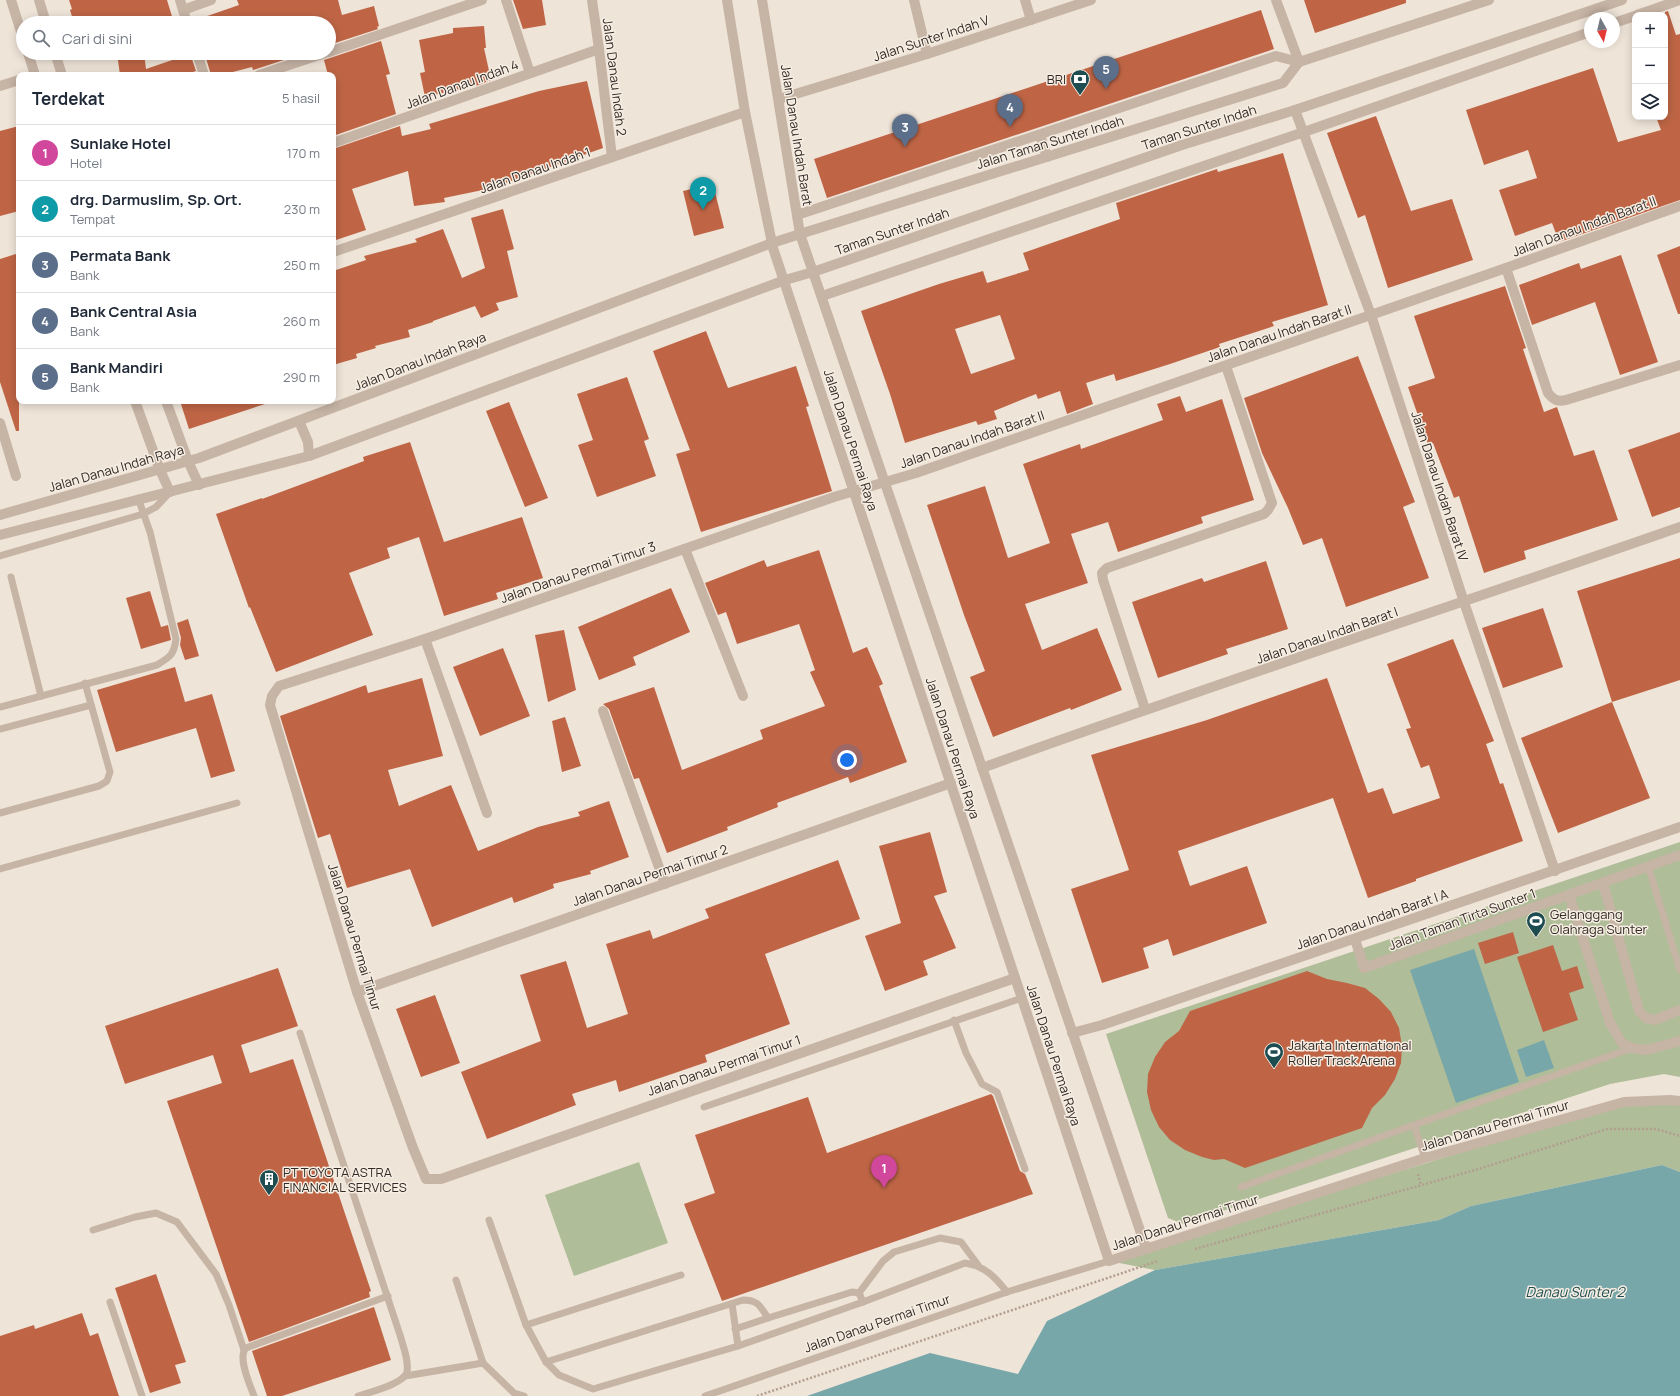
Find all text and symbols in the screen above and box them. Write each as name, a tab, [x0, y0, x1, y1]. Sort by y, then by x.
street label: Jalan Sunter Indah V	[871, 11, 991, 65]
north arrow	[1584, 12, 1620, 48]
map controls	[1632, 12, 1668, 120]
button: +	[1632, 12, 1668, 48]
search box	[16, 16, 336, 60]
street label: Jalan Danau Indah 2	[599, 17, 631, 137]
icon: search	[30, 27, 52, 49]
text: Cari di sini	[62, 28, 132, 49]
button: −	[1632, 48, 1668, 84]
street label: Jalan Danau Indah 4	[403, 55, 521, 113]
pin: 5	[1093, 56, 1119, 89]
street label: Jalan Danau Indah Barat	[777, 63, 817, 207]
bank icon: BRI	[1069, 68, 1091, 96]
place label: BRI	[1047, 70, 1066, 88]
button: layers	[1632, 84, 1668, 120]
text: Terdekat	[32, 87, 105, 110]
text: 5 hasil	[282, 89, 320, 107]
pin: 4	[997, 94, 1023, 127]
street label: Taman Sunter Indah	[1139, 100, 1259, 154]
street label: Jalan Taman Sunter Indah	[974, 111, 1126, 173]
pin: 3	[892, 114, 918, 147]
text: Sunlake Hotel	[70, 133, 171, 154]
street label: Jalan Danau Indah 1	[477, 143, 593, 197]
text: 1	[42, 144, 48, 162]
text: 170 m	[287, 144, 320, 162]
text: Hotel	[70, 154, 102, 172]
pin: 2	[690, 177, 716, 210]
text: drg. Darmuslim, Sp. Ort.	[70, 189, 242, 210]
street label: Jalan Danau Indah Barat II	[1510, 192, 1658, 260]
text: 2	[41, 200, 49, 218]
text: 230 m	[284, 200, 320, 218]
street label: Taman Sunter Indah	[833, 203, 951, 259]
text: Tempat	[70, 210, 115, 228]
text: Permata Bank	[70, 245, 170, 266]
text: 3	[41, 256, 49, 274]
text: 250 m	[284, 256, 320, 274]
text: Bank	[70, 266, 99, 284]
street label: Jalan Danau Indah Barat II	[1204, 300, 1354, 366]
text: Bank Central Asia	[70, 301, 197, 322]
text: 4	[41, 312, 49, 330]
text: 260 m	[283, 312, 320, 330]
text: Bank	[70, 322, 99, 340]
street label: Jalan Danau Indah Raya	[351, 328, 489, 394]
text: Bank Mandiri	[70, 357, 163, 378]
street label: Jalan Danau Permai Raya	[820, 367, 882, 513]
text: 5	[41, 368, 49, 386]
text: 290 m	[283, 368, 320, 386]
text: Bank	[70, 378, 99, 396]
street label: Jalan Danau Indah Barat II	[897, 406, 1047, 472]
street label: Jalan Danau Indah Barat IV	[1407, 409, 1473, 563]
street label: Jalan Danau Indah Raya	[46, 440, 186, 496]
street label: Jalan Danau Permai Timur 3	[498, 537, 658, 607]
street label: Jalan Danau Indah Barat I	[1254, 602, 1400, 668]
street label: Jalan Danau Permai Raya	[922, 675, 984, 821]
your location	[837, 750, 857, 770]
street label: Jalan Danau Permai Timur 2	[570, 840, 730, 910]
street label: Jalan Danau Permai Timur	[324, 861, 386, 1013]
street label: Jalan Taman Tirta Sunter 1	[1386, 884, 1538, 954]
street label: Jalan Danau Indah Barat I A	[1294, 885, 1450, 953]
place label: Gelanggang Olahraga Sunter	[1550, 905, 1648, 938]
sports icon: Gelanggang Olahraga Sunter	[1525, 910, 1547, 938]
street label: Jalan Danau Permai Raya	[1023, 982, 1085, 1128]
street label: Jalan Danau Permai Timur 1	[645, 1030, 803, 1100]
place label: Jakarta International Roller Track Arena	[1288, 1036, 1411, 1069]
sports icon: Jakarta International Roller Track Arena	[1263, 1041, 1285, 1069]
street label: Jalan Danau Permai Timur	[1419, 1095, 1571, 1155]
pin: 1	[871, 1155, 897, 1188]
place label: PT TOYOTA ASTRA FINANCIAL SERVICES	[283, 1163, 407, 1196]
building icon: PT TOYOTA ASTRA FINANCIAL SERVICES	[258, 1168, 280, 1196]
street label: Jalan Danau Permai Timur	[1109, 1190, 1261, 1254]
water label: Danau Sunter 2	[1526, 1282, 1627, 1301]
street label: Jalan Danau Permai Timur	[802, 1289, 953, 1356]

